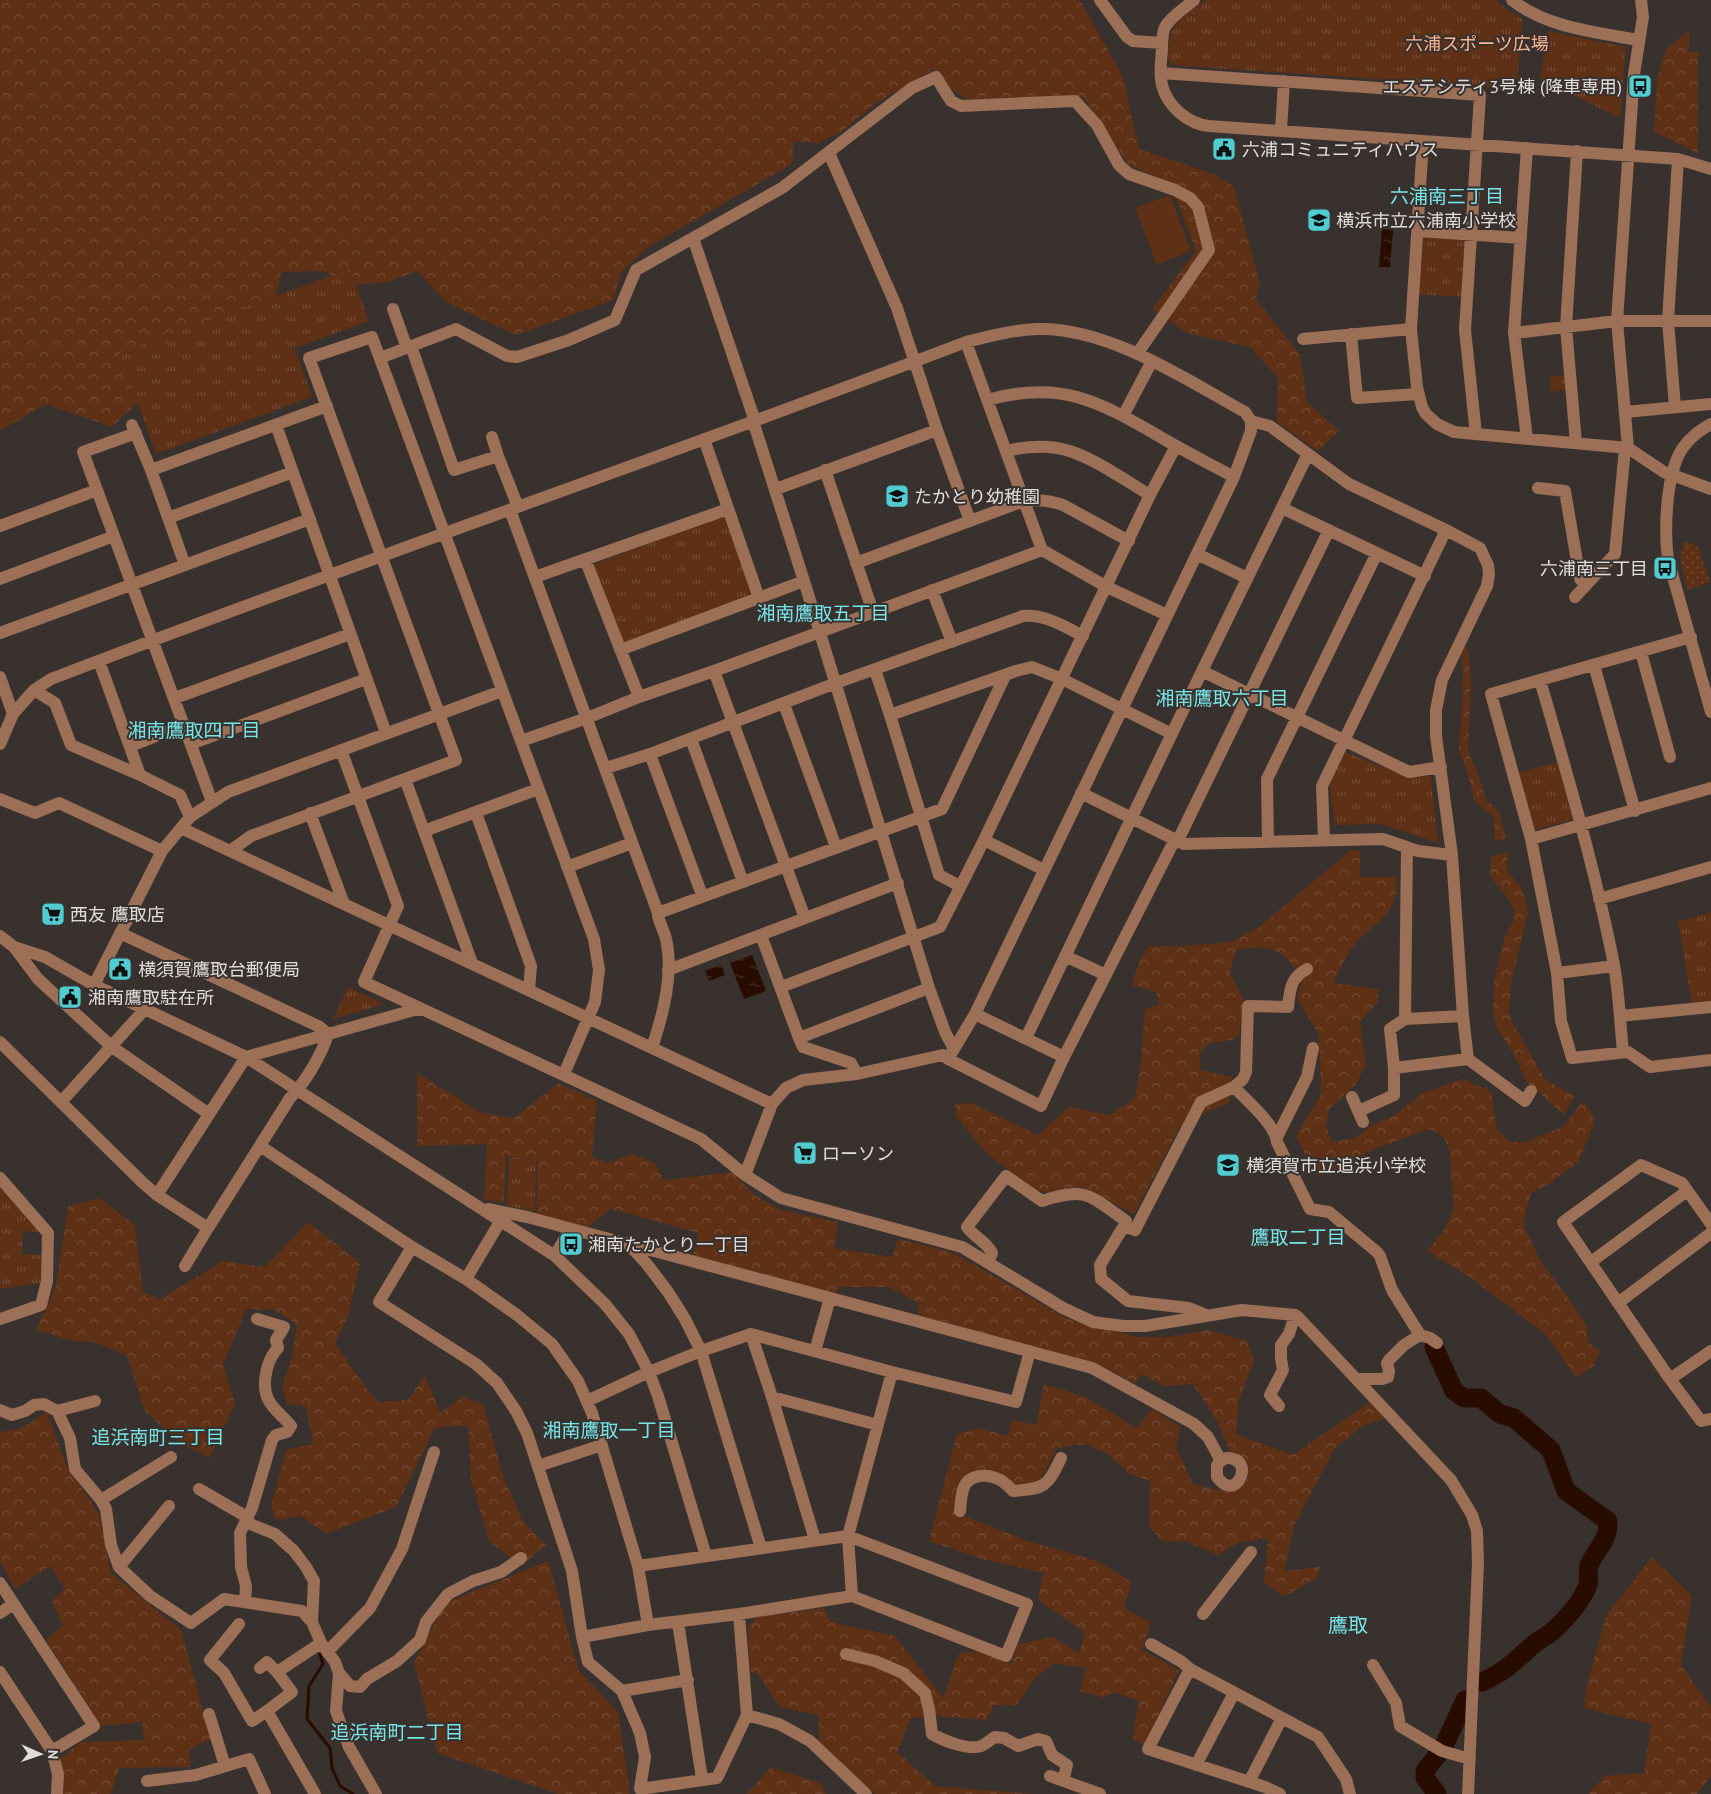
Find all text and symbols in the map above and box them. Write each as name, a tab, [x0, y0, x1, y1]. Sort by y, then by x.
park label: 六浦スポーツ広場	[1405, 32, 1549, 55]
bus stop icon: エステシティ3号棟 (降車専用)	[1627, 73, 1653, 99]
place label: エステシティ3号棟 (降車専用)	[1382, 75, 1622, 98]
public building icon: 六浦コミュニティハウス	[1211, 136, 1237, 162]
place label: 六浦コミュニティハウス	[1242, 138, 1439, 161]
district label: 六浦南三丁目	[1390, 184, 1504, 208]
school or university icon: 横浜市立六浦南小学校	[1306, 207, 1332, 233]
place label: 横浜市立六浦南小学校	[1336, 209, 1516, 232]
school or university icon: たかとり幼稚園	[884, 483, 910, 509]
place label: たかとり幼稚園	[914, 485, 1040, 508]
bus stop icon: 六浦南三丁目	[1652, 555, 1678, 581]
place label: 六浦南三丁目	[1540, 557, 1648, 580]
district label: 湘南鷹取五丁目	[756, 601, 890, 625]
district label: 湘南鷹取六丁目	[1155, 686, 1289, 710]
district label: 湘南鷹取四丁目	[127, 718, 261, 742]
supermarket icon: 西友 鷹取店	[40, 901, 66, 927]
place label: 西友 鷹取店	[70, 903, 165, 926]
public building icon: 横須賀鷹取台郵便局	[107, 956, 133, 982]
place label: 横須賀鷹取台郵便局	[138, 958, 300, 981]
public building icon: 湘南鷹取駐在所	[57, 984, 83, 1010]
place label: 湘南鷹取駐在所	[88, 986, 214, 1009]
supermarket icon: ローソン	[792, 1140, 818, 1166]
place label: ローソン	[822, 1142, 894, 1165]
school or university icon: 横須賀市立追浜小学校	[1215, 1152, 1241, 1178]
place label: 横須賀市立追浜小学校	[1246, 1154, 1426, 1177]
district label: 鷹取二丁目	[1250, 1225, 1346, 1249]
bus stop icon: 湘南たかとり一丁目	[558, 1231, 584, 1257]
place label: 湘南たかとり一丁目	[588, 1233, 750, 1256]
district label: 湘南鷹取一丁目	[542, 1418, 676, 1442]
district label: 追浜南町三丁目	[91, 1425, 225, 1449]
district label: 鷹取	[1328, 1612, 1368, 1638]
district label: 追浜南町二丁目	[330, 1720, 464, 1744]
north arrow	[15, 1729, 65, 1779]
text: N	[44, 1750, 62, 1759]

